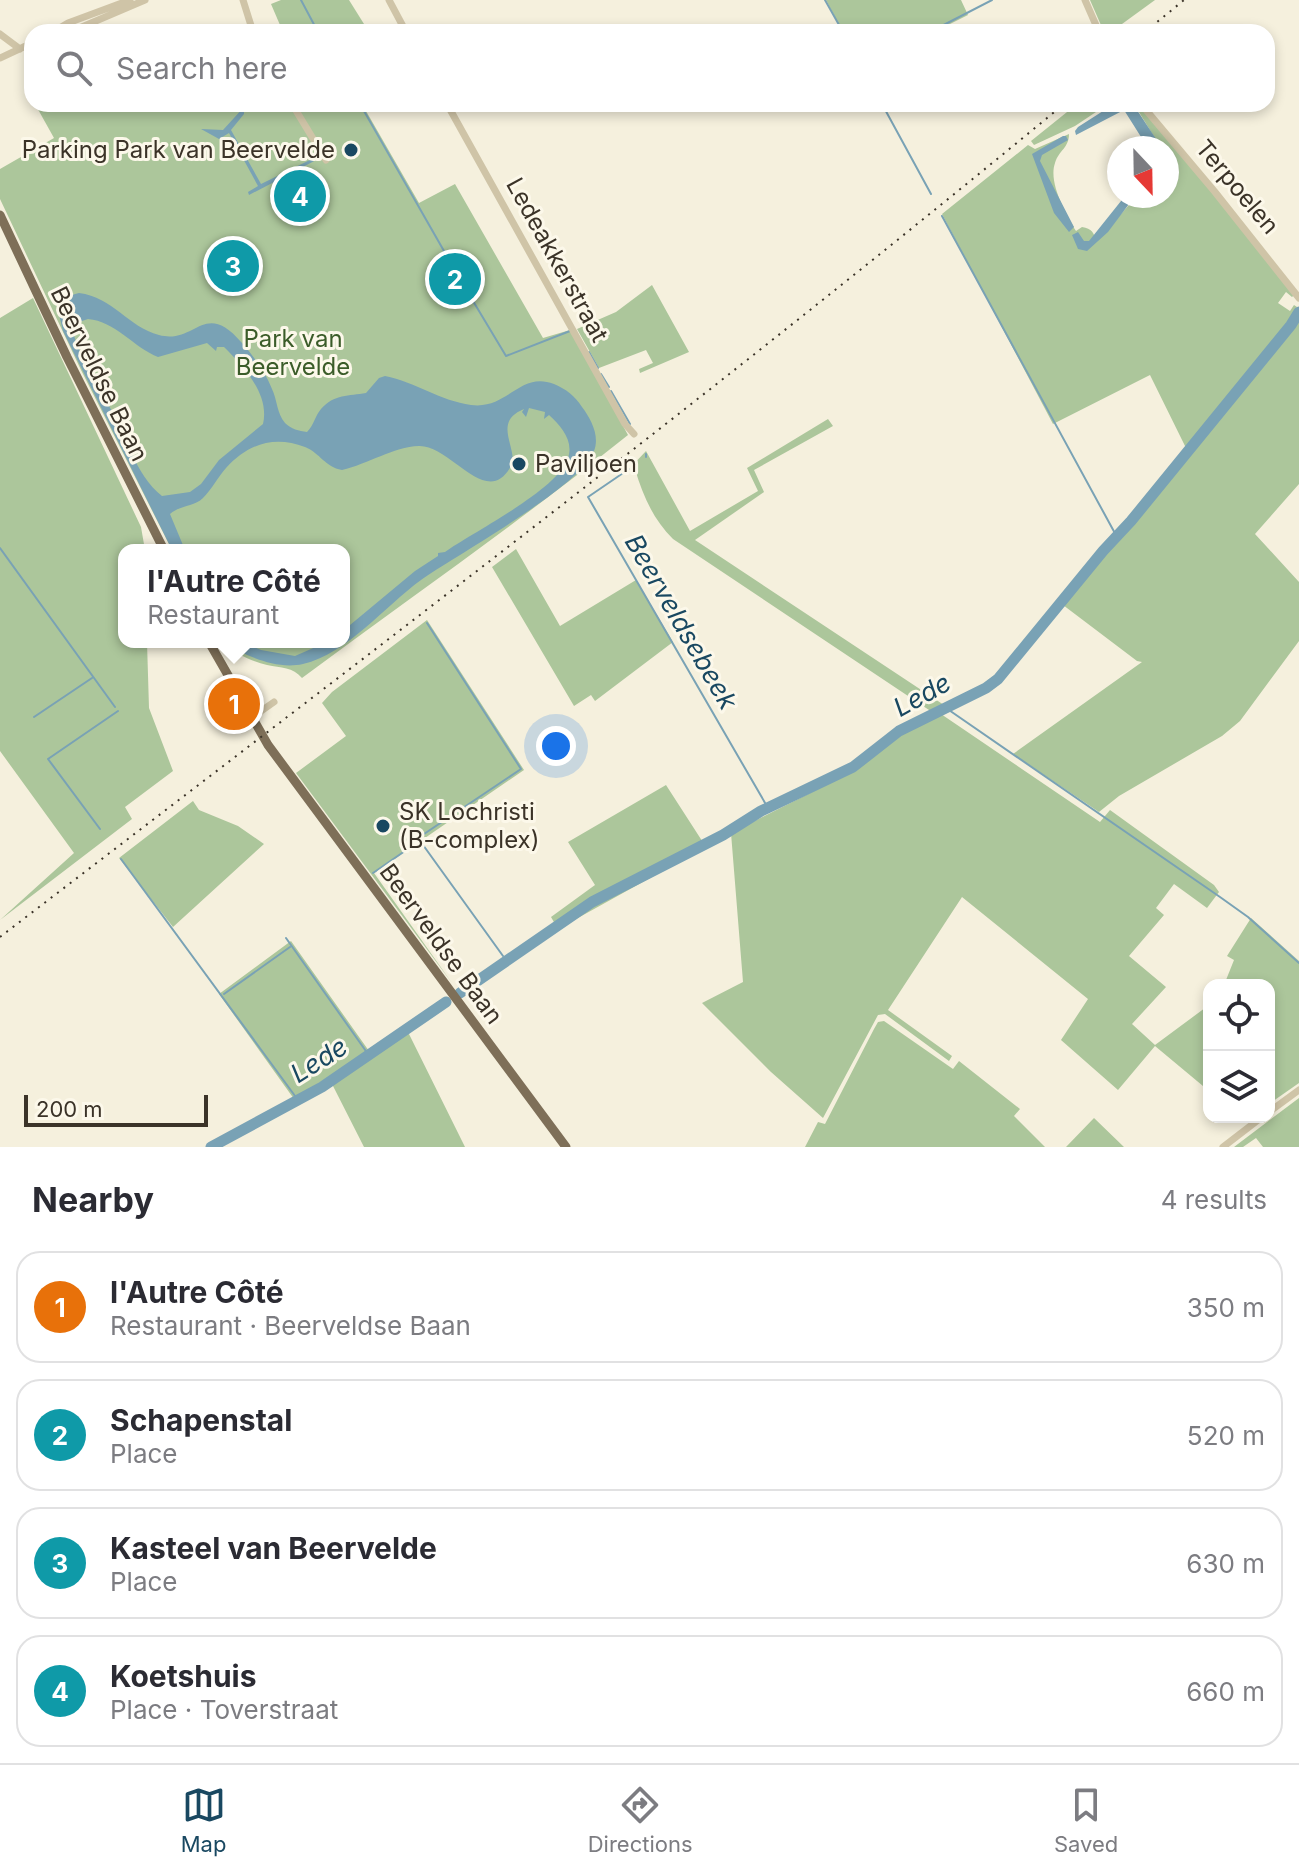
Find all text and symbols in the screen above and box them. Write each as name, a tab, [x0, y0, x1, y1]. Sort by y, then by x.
search box	[24, 24, 1275, 112]
icon: search	[52, 46, 96, 90]
text: Search here	[116, 50, 288, 86]
street label: Terpoelen	[1190, 134, 1285, 240]
place label: Parking Park van Beervelde	[22, 135, 335, 164]
north arrow	[1107, 136, 1179, 208]
marker: Parking Park van Beervelde	[342, 141, 360, 159]
pin: 4	[274, 166, 326, 226]
street label: Ledeakkerstraat	[500, 173, 615, 347]
pin: 3	[207, 236, 259, 296]
pin: 2	[429, 249, 481, 309]
street label: Beerveldse Baan	[45, 282, 154, 466]
park label: Park van Beervelde	[236, 324, 350, 381]
place label: Paviljoen	[535, 449, 637, 478]
marker: Paviljoen	[510, 455, 528, 473]
water label: Beerveldsebeek	[619, 529, 745, 716]
popup	[118, 544, 350, 648]
text: l'Autre Côté	[147, 563, 321, 599]
text: Restaurant	[147, 599, 279, 630]
water label: Lede	[888, 666, 956, 723]
pin: 1	[208, 674, 260, 734]
your location	[536, 726, 576, 766]
place label: SK Lochristi (B-complex)	[399, 797, 539, 854]
marker: SK Lochristi (B-complex)	[374, 817, 392, 835]
street label: Beerveldse Baan	[374, 858, 509, 1029]
map controls	[1203, 979, 1275, 1123]
button: locate	[1203, 979, 1275, 1051]
water label: Lede	[285, 1030, 353, 1089]
button: layers	[1203, 1051, 1275, 1123]
scale bar	[24, 1091, 208, 1127]
text: 200 m	[36, 1096, 103, 1122]
text: Nearby	[32, 1179, 154, 1220]
text: 4 results	[1161, 1184, 1267, 1215]
text: l'Autre Côté	[110, 1274, 284, 1310]
text: 1	[54, 1292, 66, 1323]
text: 350 m	[1187, 1292, 1265, 1323]
text: Restaurant · Beerveldse Baan	[110, 1310, 471, 1341]
text: Schapenstal	[110, 1402, 292, 1438]
text: 2	[52, 1420, 68, 1451]
text: 520 m	[1187, 1420, 1265, 1451]
text: Place	[110, 1438, 178, 1469]
text: Kasteel van Beervelde	[110, 1530, 437, 1566]
text: 3	[52, 1548, 68, 1579]
text: 630 m	[1186, 1548, 1265, 1579]
text: Place	[110, 1566, 178, 1597]
text: Koetshuis	[110, 1658, 257, 1694]
text: 4	[51, 1676, 69, 1707]
text: 660 m	[1186, 1676, 1265, 1707]
text: Place · Toverstraat	[110, 1694, 338, 1725]
tab: Map	[181, 1783, 226, 1857]
tab: Directions	[588, 1783, 693, 1857]
tab: Saved	[1054, 1783, 1118, 1857]

